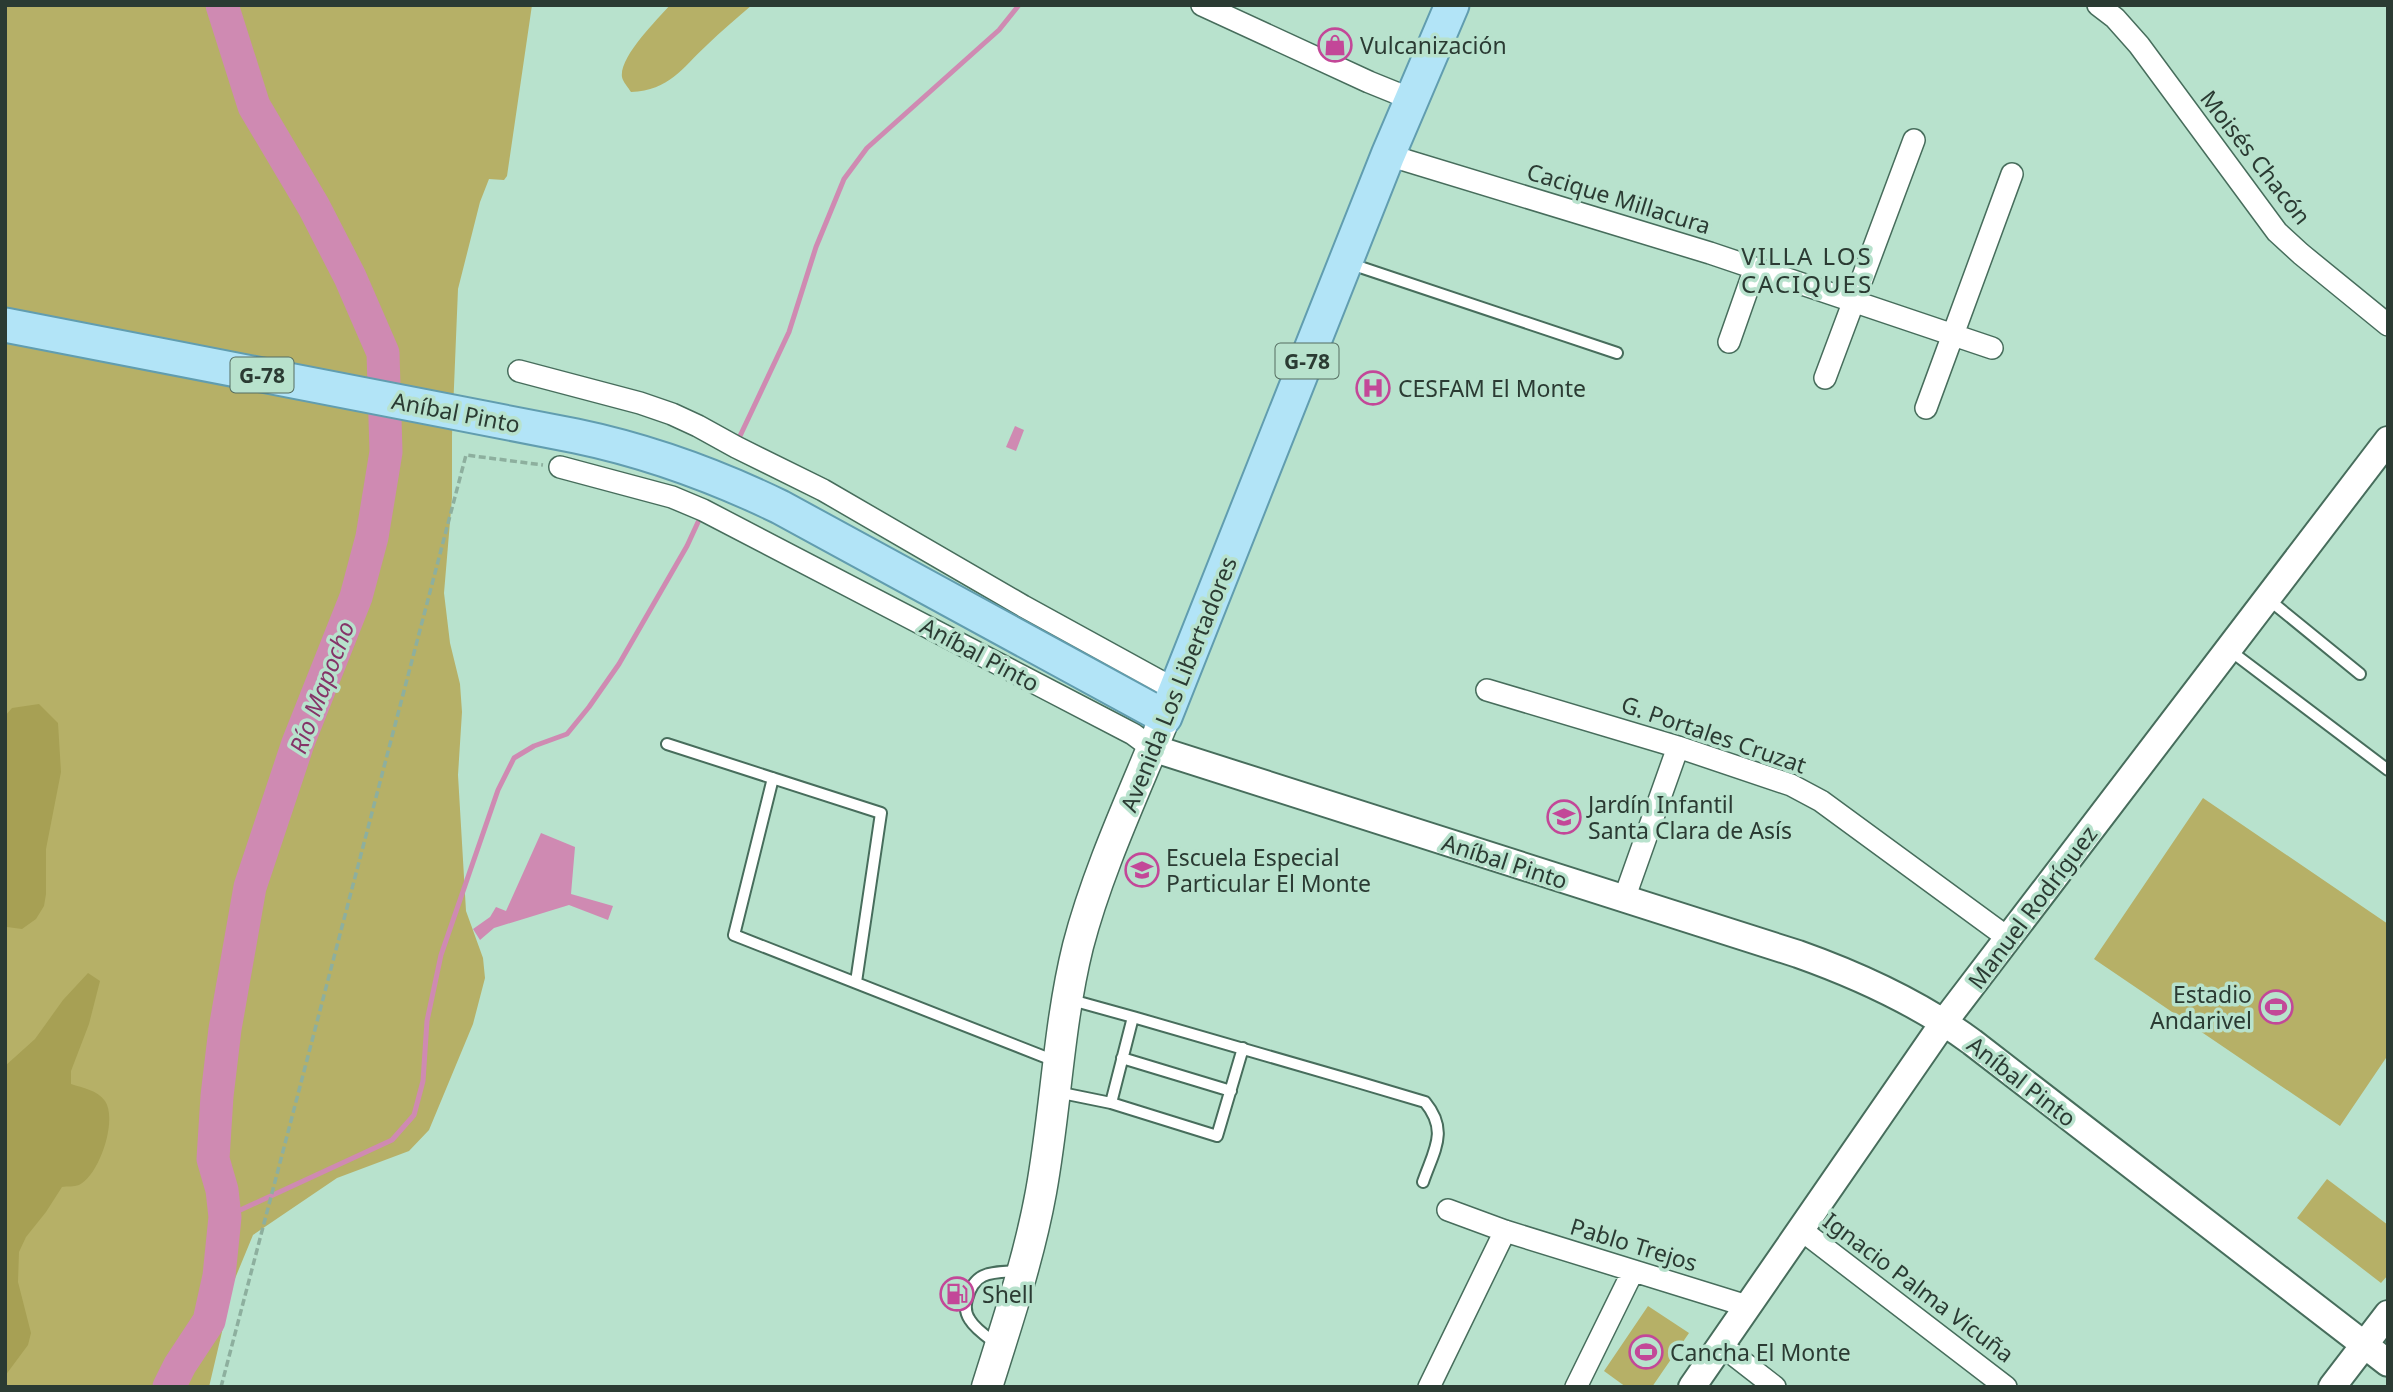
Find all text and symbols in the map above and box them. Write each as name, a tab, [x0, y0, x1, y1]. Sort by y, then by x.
shop icon: Vulcanización	[1316, 26, 1354, 64]
place label: Vulcanización	[1360, 29, 1507, 61]
street label: Moisés Chacón	[2193, 83, 2319, 231]
street label: Cacique Millacura	[1523, 155, 1715, 241]
district label: VILLA LOS CACIQUES	[1741, 239, 1873, 300]
road number: G-78	[1276, 344, 1338, 378]
road number: G-78	[230, 358, 294, 392]
hospital icon: CESFAM El Monte	[1354, 369, 1392, 407]
place label: CESFAM El Monte	[1398, 372, 1586, 404]
street label: Aníbal Pinto	[389, 384, 523, 440]
street label: Avenida Los Libertadores	[1112, 552, 1244, 816]
street label: Aníbal Pinto	[915, 609, 1045, 699]
water label: Río Mapocho	[281, 616, 361, 758]
street label: G. Portales Cruzat	[1617, 687, 1811, 781]
place label: Jardín Infantil Santa Clara de Asís	[1586, 788, 1792, 846]
school or university icon: Jardín Infantil Santa Clara de Asís	[1545, 798, 1583, 836]
street label: Manuel Rodríguez	[1960, 819, 2104, 995]
street label: Aníbal Pinto	[1438, 826, 1572, 896]
place label: Escuela Especial Particular El Monte	[1166, 841, 1371, 899]
school or university icon: Escuela Especial Particular El Monte	[1123, 851, 1161, 889]
place label: Estadio Andarivel	[2150, 978, 2252, 1036]
sports icon: Estadio Andarivel	[2257, 988, 2295, 1026]
street label: Aníbal Pinto	[1961, 1028, 2083, 1134]
street label: Ignacio Palma Vicuña	[1817, 1205, 2021, 1369]
street label: Pablo Trejos	[1567, 1210, 1701, 1278]
fuel station icon: Shell	[938, 1275, 976, 1313]
place label: Shell	[982, 1278, 1034, 1310]
sports icon: Cancha El Monte	[1627, 1333, 1665, 1371]
place label: Cancha El Monte	[1670, 1336, 1851, 1368]

